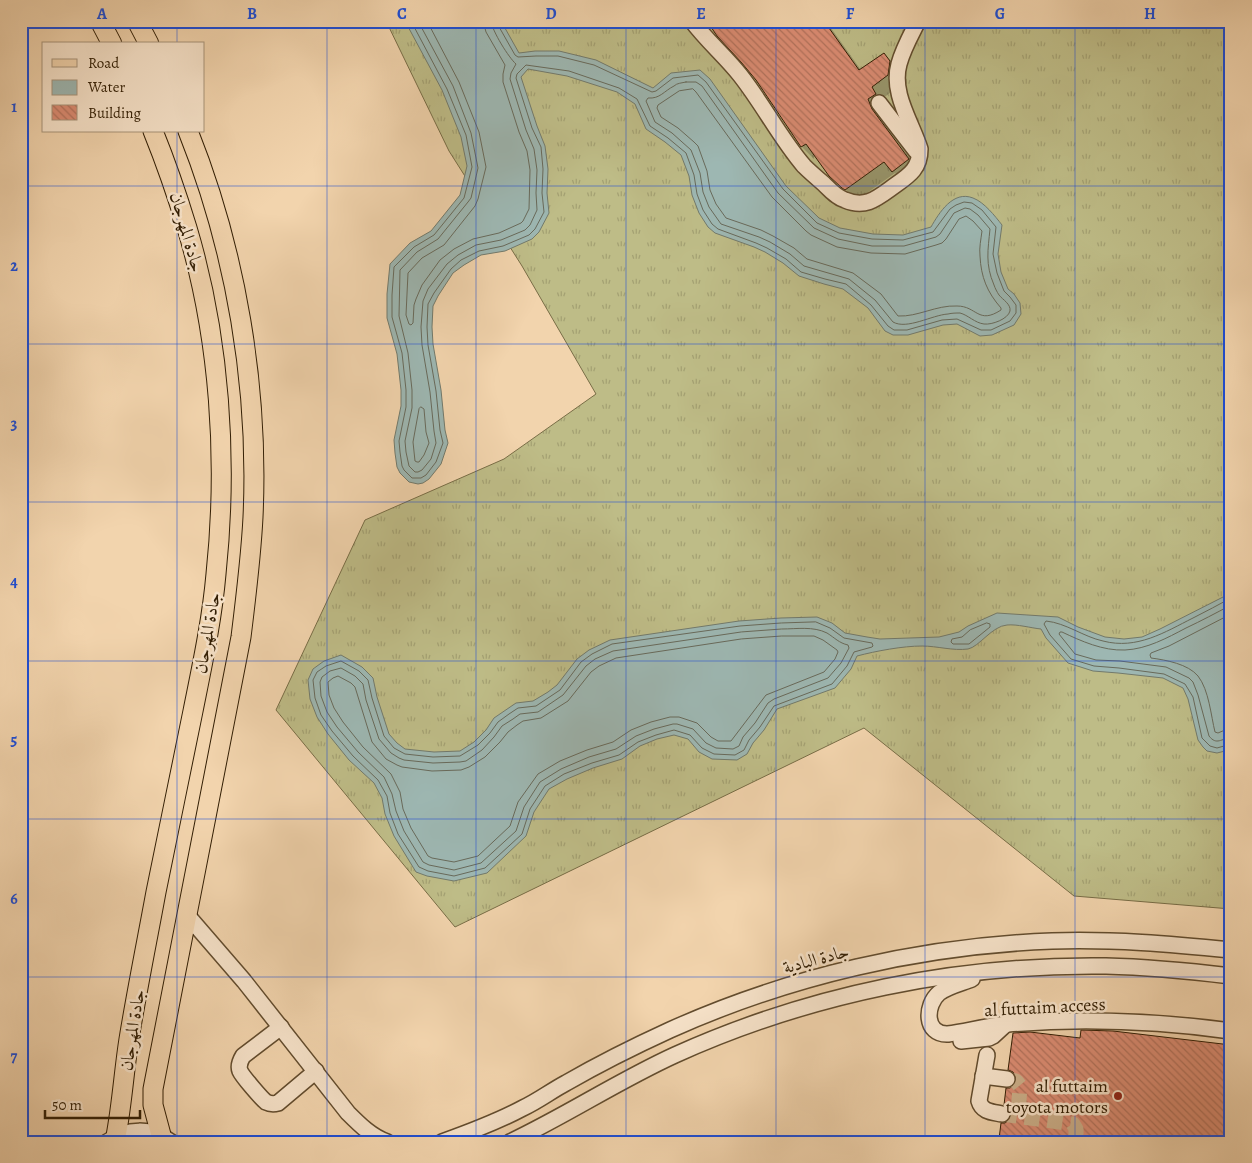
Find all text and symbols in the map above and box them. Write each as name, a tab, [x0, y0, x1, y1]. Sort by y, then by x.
text: A	[96, 3, 108, 25]
text: B	[247, 3, 257, 25]
text: C	[397, 3, 407, 25]
text: D	[545, 3, 557, 25]
text: E	[696, 3, 706, 25]
text: F	[846, 3, 855, 25]
text: G	[995, 3, 1005, 25]
text: H	[1144, 3, 1156, 25]
legend	[42, 42, 205, 132]
text: Road	[88, 53, 120, 73]
text: Water	[87, 77, 125, 97]
text: 1	[11, 96, 17, 118]
text: Building	[88, 103, 141, 123]
street label: جادة المهرجان	[164, 189, 210, 275]
text: 2	[10, 255, 18, 277]
text: 3	[11, 413, 18, 435]
text: 4	[10, 571, 18, 593]
street label: جادة المهرجان	[188, 590, 226, 676]
text: 5	[11, 729, 18, 751]
text: 6	[10, 888, 18, 910]
street label: جادة البادية	[780, 939, 852, 979]
street label: جادة المهرجان	[114, 988, 150, 1072]
street label: al futtaim access	[984, 992, 1106, 1022]
text: 7	[11, 1046, 18, 1068]
place label: al futtaim toyota motors	[1006, 1074, 1108, 1119]
scale bar	[45, 1088, 140, 1120]
marker: al futtaim toyota motors	[1112, 1090, 1124, 1102]
text: 50 m	[52, 1095, 82, 1115]

